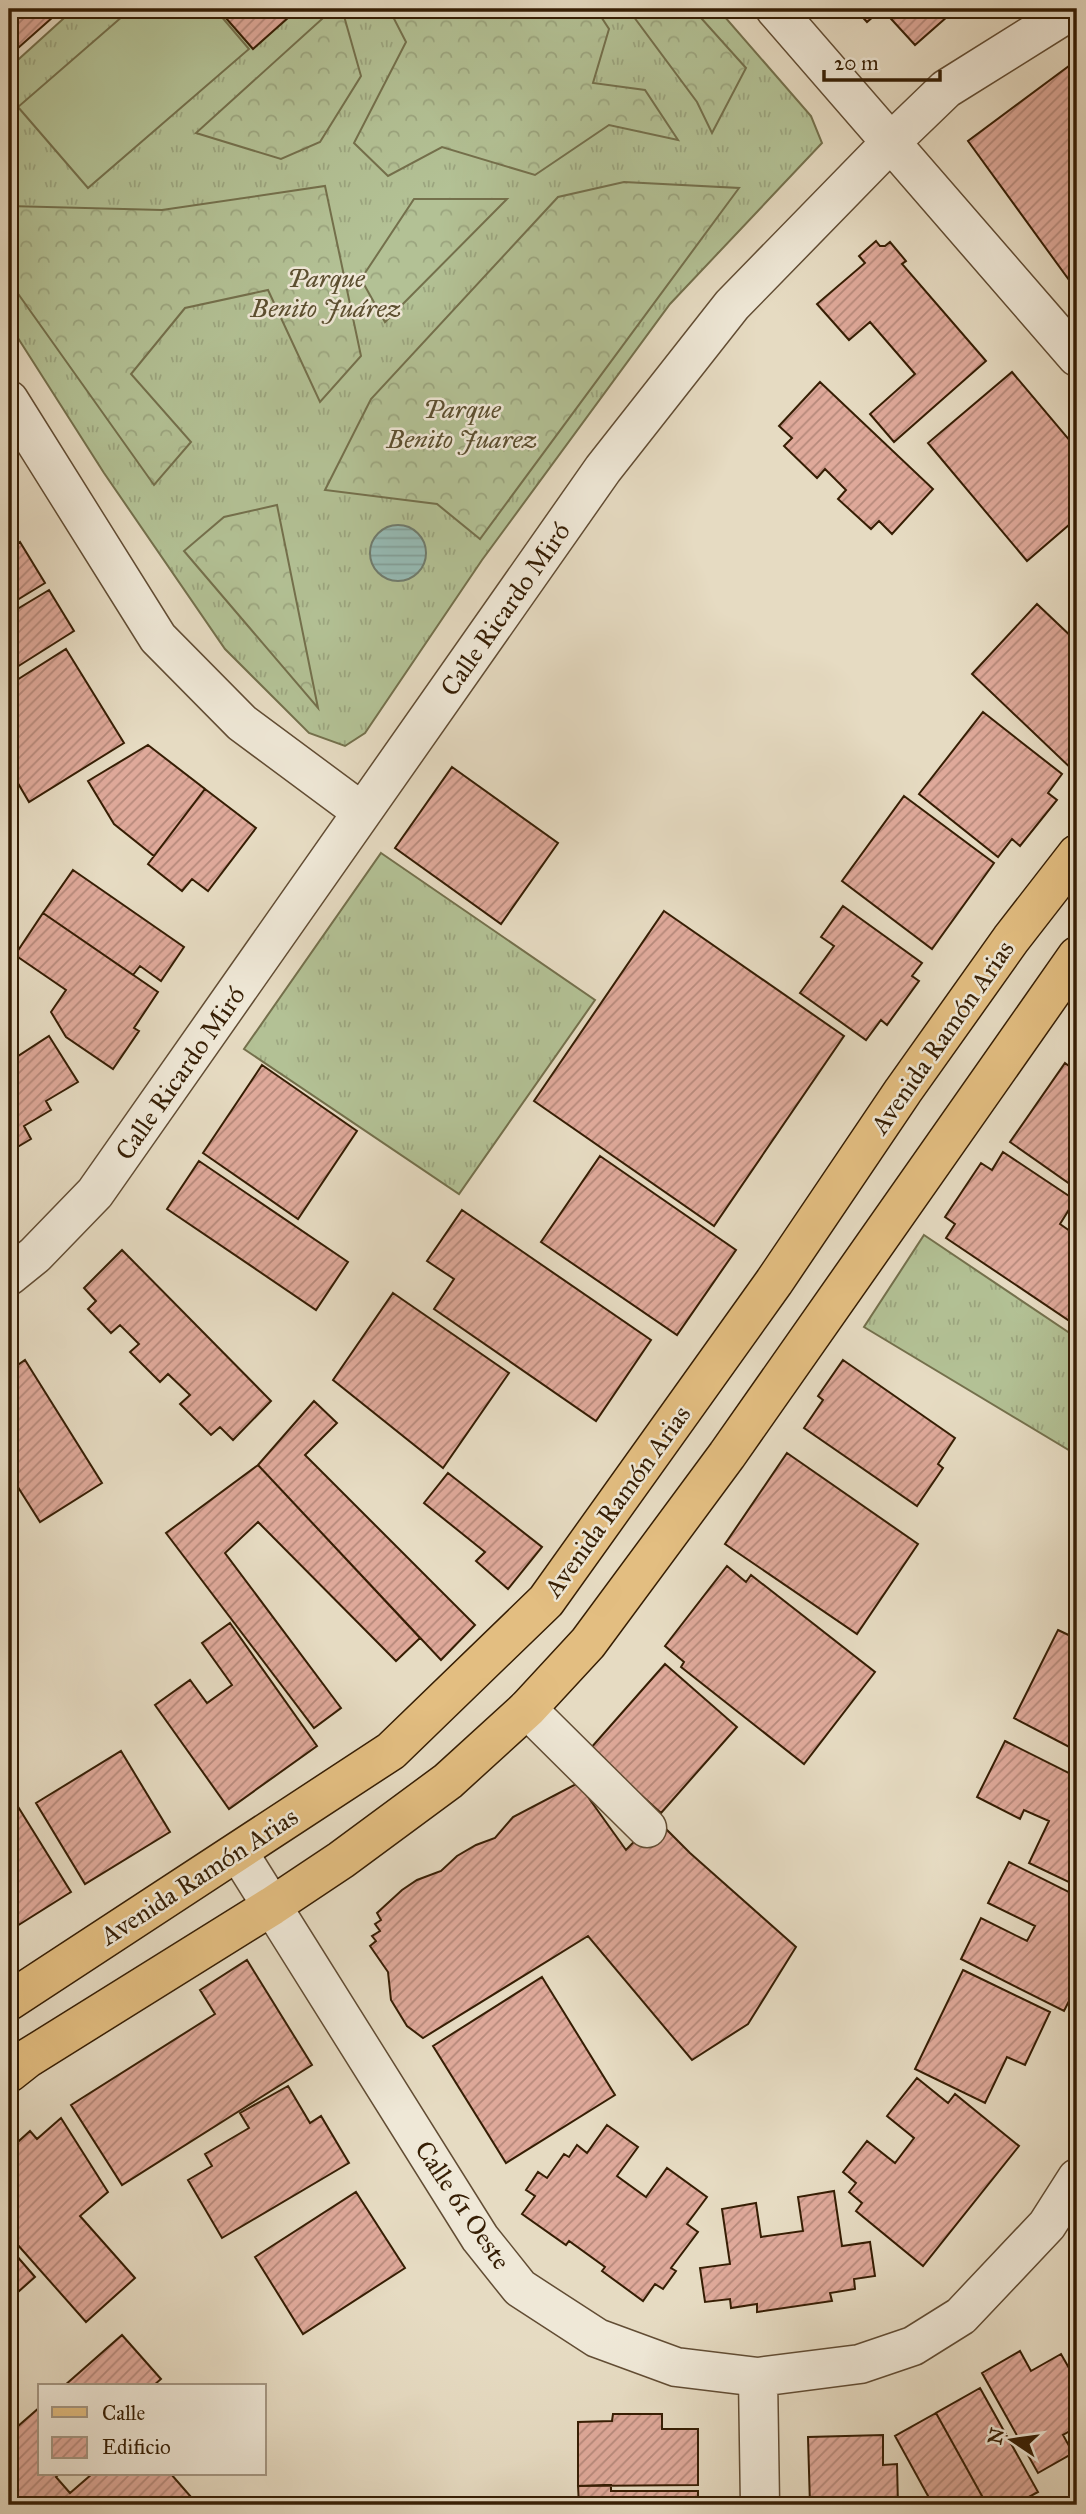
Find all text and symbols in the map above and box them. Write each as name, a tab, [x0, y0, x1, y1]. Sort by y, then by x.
scale bar	[824, 38, 939, 82]
text: 20 m	[834, 50, 879, 76]
park label: Parque Benito Juárez	[250, 262, 401, 324]
park label: Parque Benito Juarez	[386, 393, 537, 455]
street label: Calle Ricardo Miró	[433, 516, 577, 702]
street label: Avenida Ramón Arias	[863, 934, 1021, 1141]
street label: Calle Ricardo Miró	[108, 980, 252, 1166]
street label: Avenida Ramón Arias	[536, 1399, 697, 1604]
street label: Avenida Ramón Arias	[93, 1800, 304, 1952]
street label: Calle 61 Oeste	[408, 2135, 518, 2276]
legend	[38, 2384, 266, 2476]
text: Calle	[102, 2400, 145, 2426]
north arrow	[978, 2406, 1048, 2476]
text: N	[983, 2426, 1009, 2447]
text: Edificio	[102, 2434, 171, 2460]

